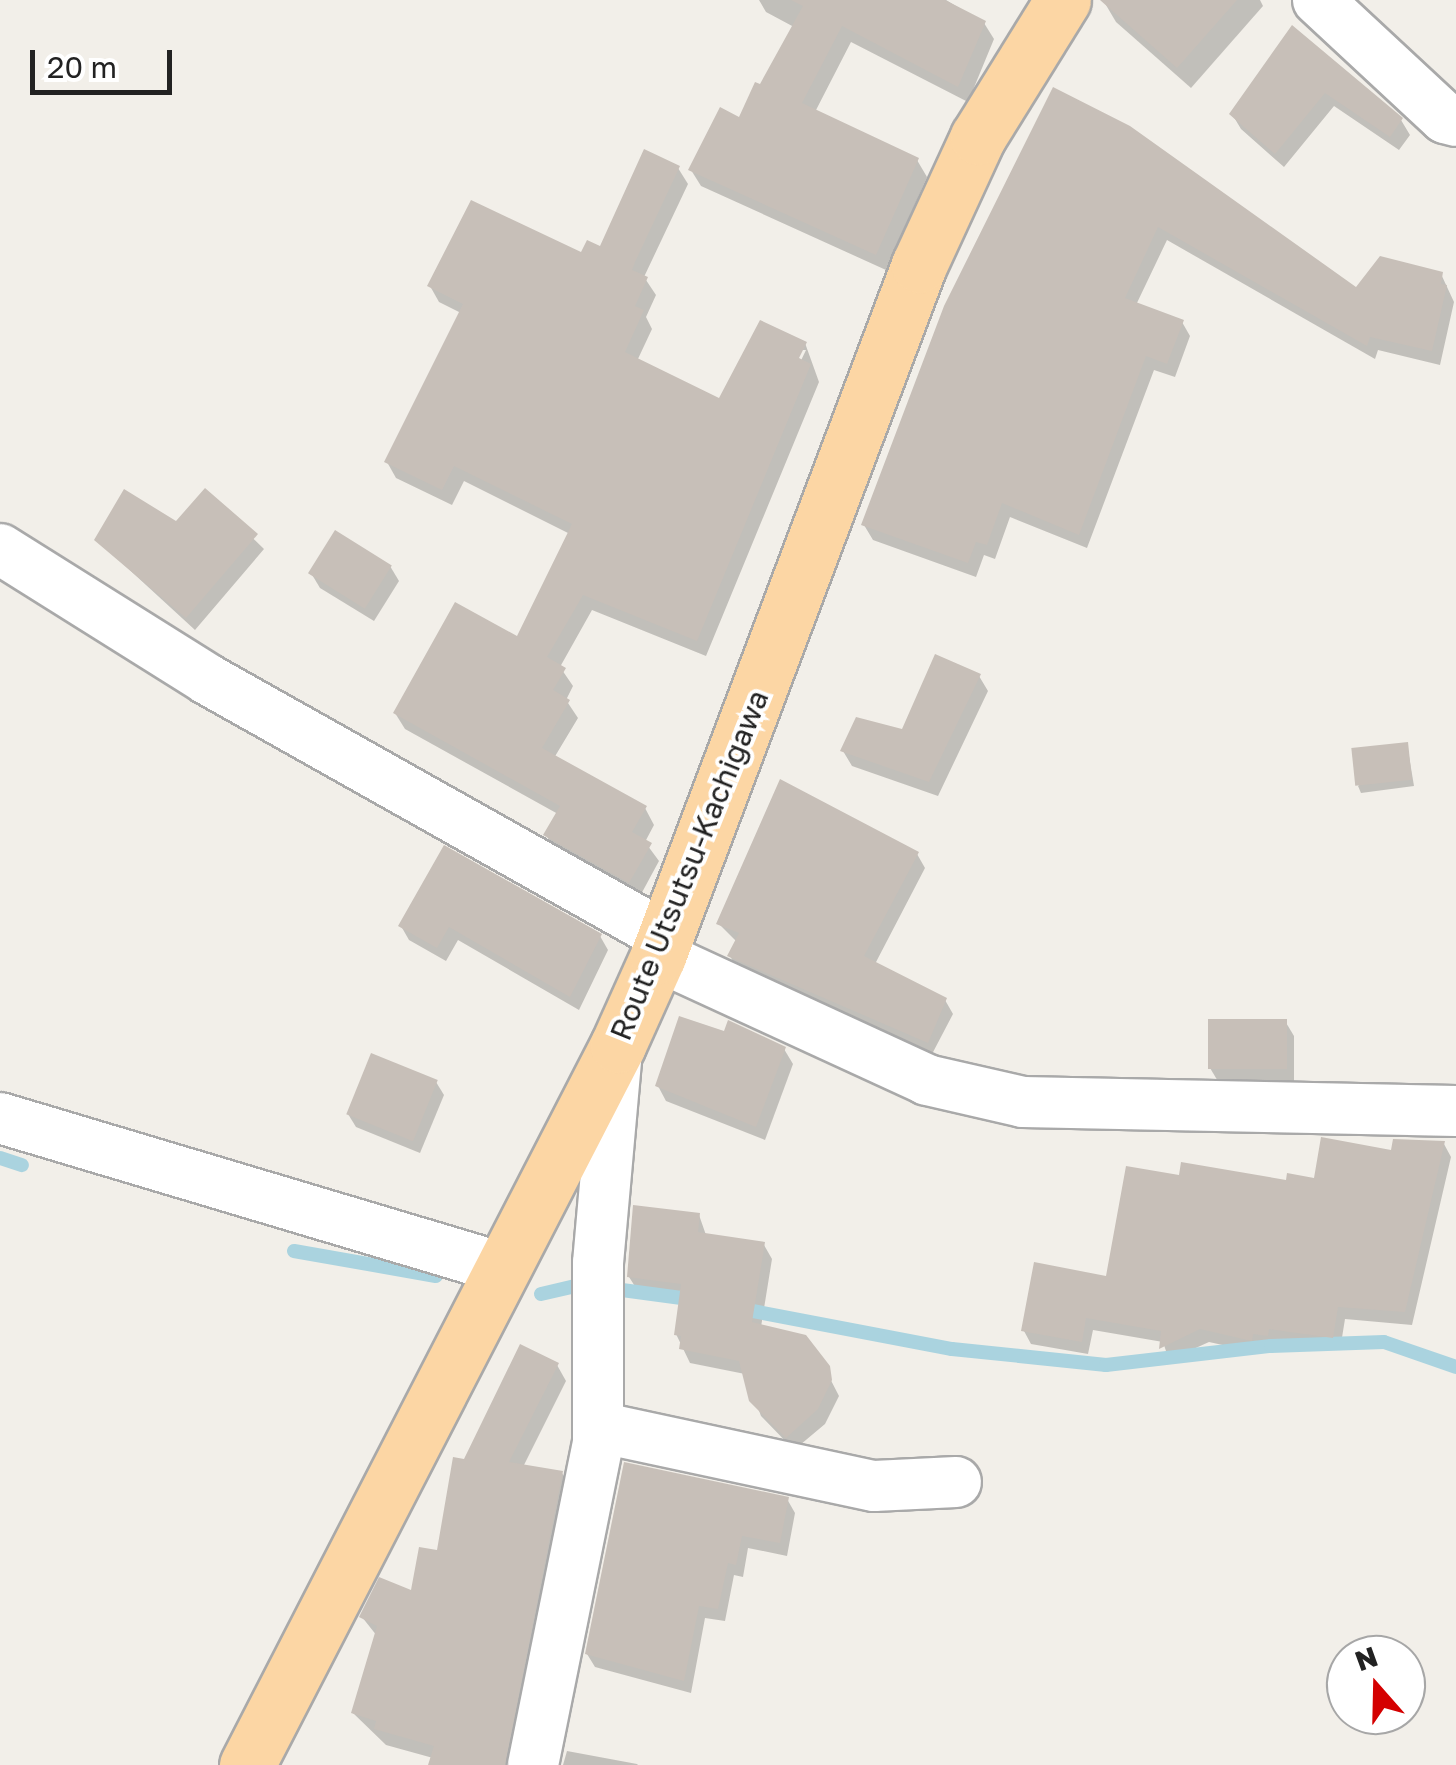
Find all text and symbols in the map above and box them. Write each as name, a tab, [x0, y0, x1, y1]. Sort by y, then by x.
scale bar	[35, 30, 178, 92]
text: 20 m	[47, 49, 117, 85]
street label: Route Utsutsu-Kachigawa	[602, 685, 776, 1045]
north arrow	[1326, 1635, 1426, 1735]
text: N	[1351, 1639, 1382, 1677]

